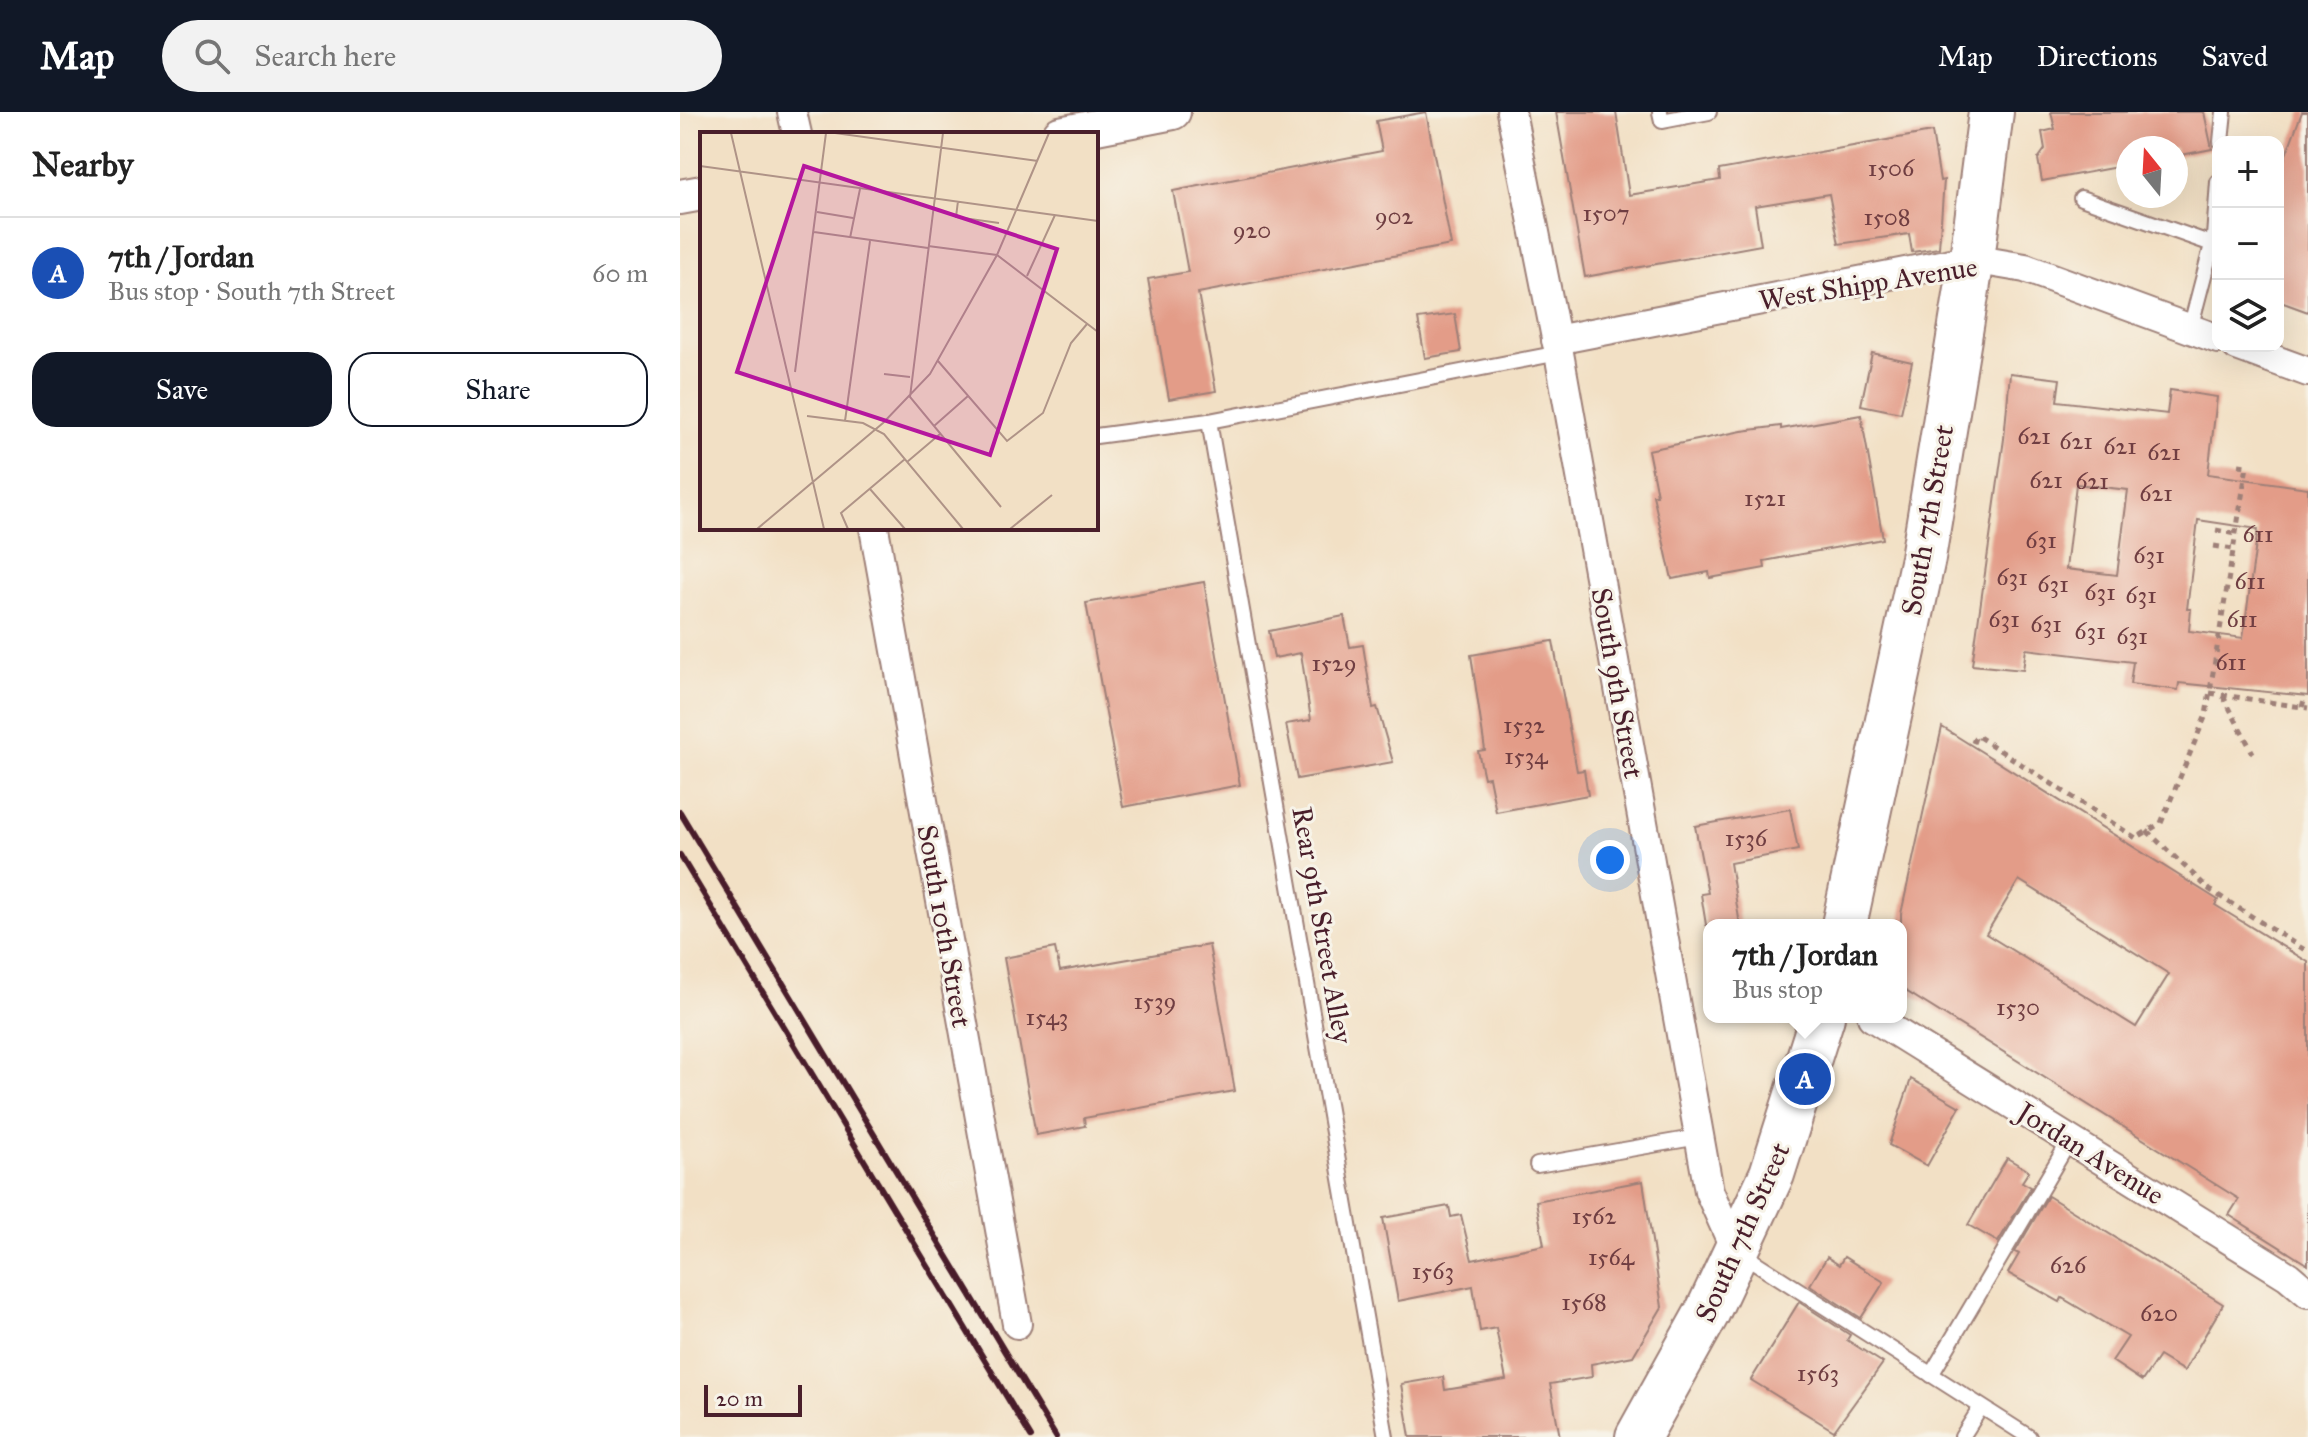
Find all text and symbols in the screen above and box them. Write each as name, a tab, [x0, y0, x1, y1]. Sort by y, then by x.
search box	[162, 20, 722, 92]
text: Map	[40, 33, 114, 79]
icon: search	[190, 34, 234, 78]
text: Search here	[254, 38, 396, 74]
text: Map	[1938, 39, 1993, 74]
text: Directions	[2037, 39, 2158, 74]
text: Saved	[2202, 39, 2268, 74]
inset map	[700, 132, 1098, 530]
north arrow	[2116, 136, 2188, 208]
map controls	[2212, 136, 2284, 352]
button: +	[2212, 136, 2284, 208]
text: Nearby	[32, 144, 134, 185]
house number: 1506	[1868, 153, 1915, 183]
house number: 1507	[1582, 198, 1630, 228]
house number: 902	[1375, 201, 1414, 231]
house number: 1508	[1863, 202, 1911, 232]
button: −	[2212, 208, 2284, 280]
house number: 920	[1233, 215, 1271, 245]
text: 7th / Jordan	[108, 239, 254, 275]
street label: West Shipp Avenue	[1756, 249, 1980, 318]
text: A	[49, 257, 67, 289]
text: 60 m	[592, 257, 648, 289]
text: Bus stop · South 7th Street	[108, 275, 395, 307]
button: layers	[2212, 280, 2284, 352]
button: Save	[32, 352, 332, 427]
button: Share	[348, 352, 648, 427]
house number: 621	[2017, 421, 2051, 451]
street label: South 7th Street	[1894, 422, 1961, 618]
house number: 621	[2059, 426, 2093, 456]
house number: 621	[2103, 431, 2137, 461]
house number: 621	[2147, 437, 2181, 467]
house number: 621	[2029, 465, 2063, 495]
house number: 621	[2075, 466, 2109, 496]
house number: 621	[2139, 478, 2173, 508]
house number: 1521	[1744, 483, 1786, 513]
house number: 611	[2242, 519, 2274, 549]
house number: 631	[2025, 525, 2057, 555]
house number: 631	[2133, 540, 2165, 570]
house number: 631	[1996, 562, 2028, 592]
house number: 611	[2234, 566, 2266, 596]
house number: 631	[2037, 569, 2069, 599]
house number: 631	[2084, 577, 2116, 607]
house number: 631	[2125, 580, 2157, 610]
street label: South 9th Street	[1584, 585, 1652, 781]
house number: 631	[1988, 604, 2020, 634]
house number: 611	[2226, 604, 2258, 634]
house number: 631	[2030, 609, 2062, 639]
house number: 631	[2074, 616, 2106, 646]
house number: 631	[2116, 621, 2148, 651]
house number: 611	[2215, 647, 2247, 677]
house number: 1529	[1311, 648, 1357, 678]
house number: 1532	[1503, 710, 1545, 740]
house number: 1534	[1504, 741, 1548, 771]
street label: Rear 9th Street Alley	[1284, 804, 1361, 1047]
street label: South 10th Street	[909, 822, 980, 1030]
house number: 1536	[1725, 823, 1768, 853]
your location	[1590, 840, 1630, 880]
popup	[1703, 919, 1907, 1023]
text: 7th / Jordan	[1732, 937, 1878, 973]
text: Bus stop	[1732, 973, 1823, 1005]
house number: 1539	[1134, 986, 1176, 1016]
house number: 1530	[1996, 992, 2040, 1022]
house number: 1543	[1026, 1002, 1068, 1032]
pin: A	[1779, 1049, 1831, 1109]
street label: Jordan Avenue	[2008, 1093, 2171, 1212]
street label: South 7th Street	[1687, 1137, 1798, 1327]
house number: 1562	[1572, 1201, 1616, 1231]
house number: 1564	[1588, 1242, 1635, 1272]
house number: 626	[2050, 1250, 2087, 1280]
house number: 1563	[1412, 1256, 1454, 1286]
house number: 1568	[1561, 1287, 1607, 1317]
house number: 620	[2140, 1298, 2178, 1328]
house number: 1563	[1797, 1358, 1839, 1388]
scale bar	[704, 1381, 802, 1417]
text: 20 m	[716, 1385, 763, 1412]

